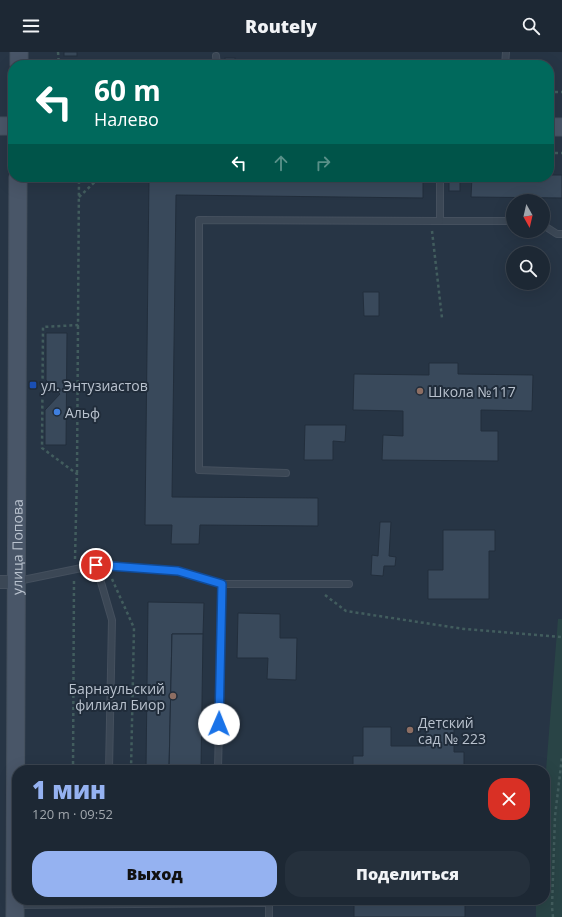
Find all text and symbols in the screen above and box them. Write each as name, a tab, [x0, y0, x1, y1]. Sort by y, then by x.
text: Routely	[245, 14, 317, 38]
icon: menu	[20, 15, 42, 37]
icon: search	[520, 15, 542, 37]
text: 60 m	[94, 71, 161, 109]
icon: left	[28, 76, 80, 128]
text: Налево	[94, 107, 159, 131]
icon: left	[228, 152, 250, 174]
icon: ahead	[270, 152, 292, 174]
icon: right	[312, 152, 334, 174]
north arrow	[506, 194, 550, 238]
map controls	[506, 194, 550, 290]
button: search	[506, 246, 550, 290]
place label: ул. Энтузиастов	[41, 376, 148, 395]
marker: ул. Энтузиастов	[28, 380, 38, 390]
place label: Школа №117	[428, 382, 516, 401]
marker: Школа №117	[415, 386, 425, 396]
place label: Альф	[65, 403, 100, 422]
marker: Альф	[52, 407, 62, 417]
street label: улица Попова	[7, 499, 26, 595]
pin	[79, 548, 113, 582]
icon: arrive	[85, 554, 107, 576]
place label: Барнаульский филиал Биор	[68, 679, 165, 714]
marker: Барнаульский филиал Биор	[168, 691, 178, 701]
position arrow	[198, 703, 240, 745]
place label: Детский сад № 223	[418, 713, 486, 748]
marker: Детский сад № 223	[405, 725, 415, 735]
text: 1 мин	[32, 773, 106, 806]
button: close	[488, 778, 530, 820]
text: 120 m · 09:52	[32, 805, 113, 823]
button: Выход	[32, 851, 277, 897]
button: Поделиться	[285, 851, 530, 897]

